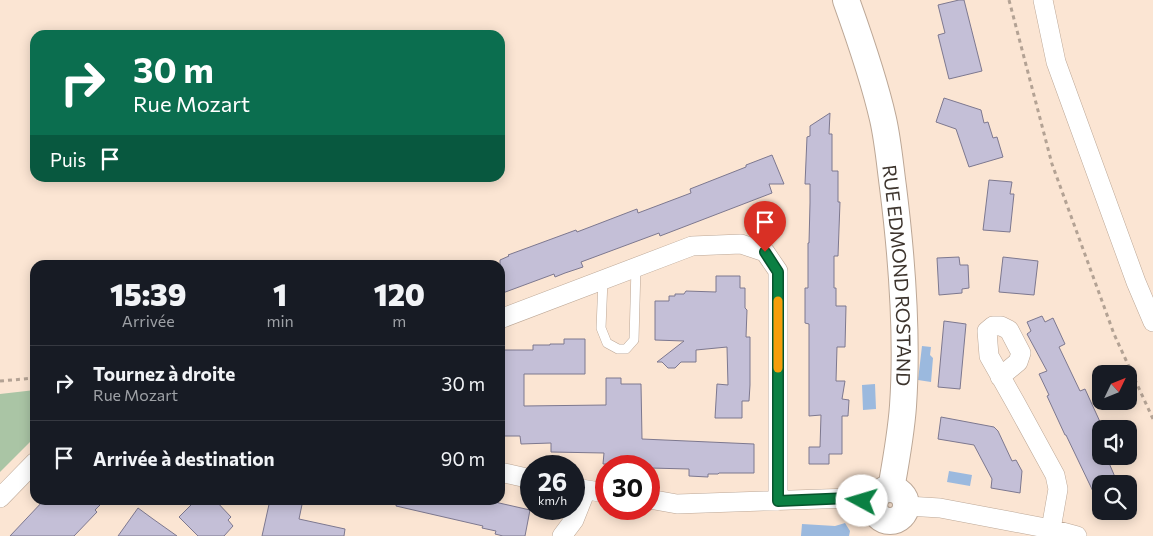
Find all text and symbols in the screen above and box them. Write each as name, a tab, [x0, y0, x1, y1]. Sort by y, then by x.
text: 30 m	[133, 47, 214, 90]
icon: right	[50, 50, 115, 115]
text: Rue Mozart	[133, 90, 250, 117]
icon: arrive	[96, 145, 124, 173]
text: Puis	[50, 148, 86, 171]
street label: RUE EDMOND ROSTAND	[879, 163, 916, 387]
pin	[744, 201, 786, 252]
icon: arrive	[751, 208, 779, 236]
text: 15:39	[110, 275, 186, 312]
text: 1	[273, 275, 287, 312]
text: 120	[374, 275, 425, 312]
text: Arrivée	[122, 311, 175, 330]
text: min	[266, 311, 294, 330]
text: m	[392, 311, 406, 330]
text: Tournez à droite	[93, 362, 235, 385]
north arrow	[1092, 365, 1138, 410]
map controls	[1092, 365, 1137, 520]
icon: right	[50, 369, 78, 397]
text: 30 m	[442, 372, 485, 395]
text: Rue Mozart	[93, 385, 178, 404]
button: sound	[1092, 420, 1137, 465]
icon: arrive	[50, 444, 78, 472]
text: Arrivée à destination	[93, 447, 275, 470]
text: 90 m	[441, 447, 485, 470]
speed limit sign: 30	[595, 455, 660, 520]
text: 26	[538, 466, 567, 496]
position arrow	[835, 474, 887, 526]
button: search	[1092, 475, 1137, 520]
text: km/h	[538, 493, 567, 507]

